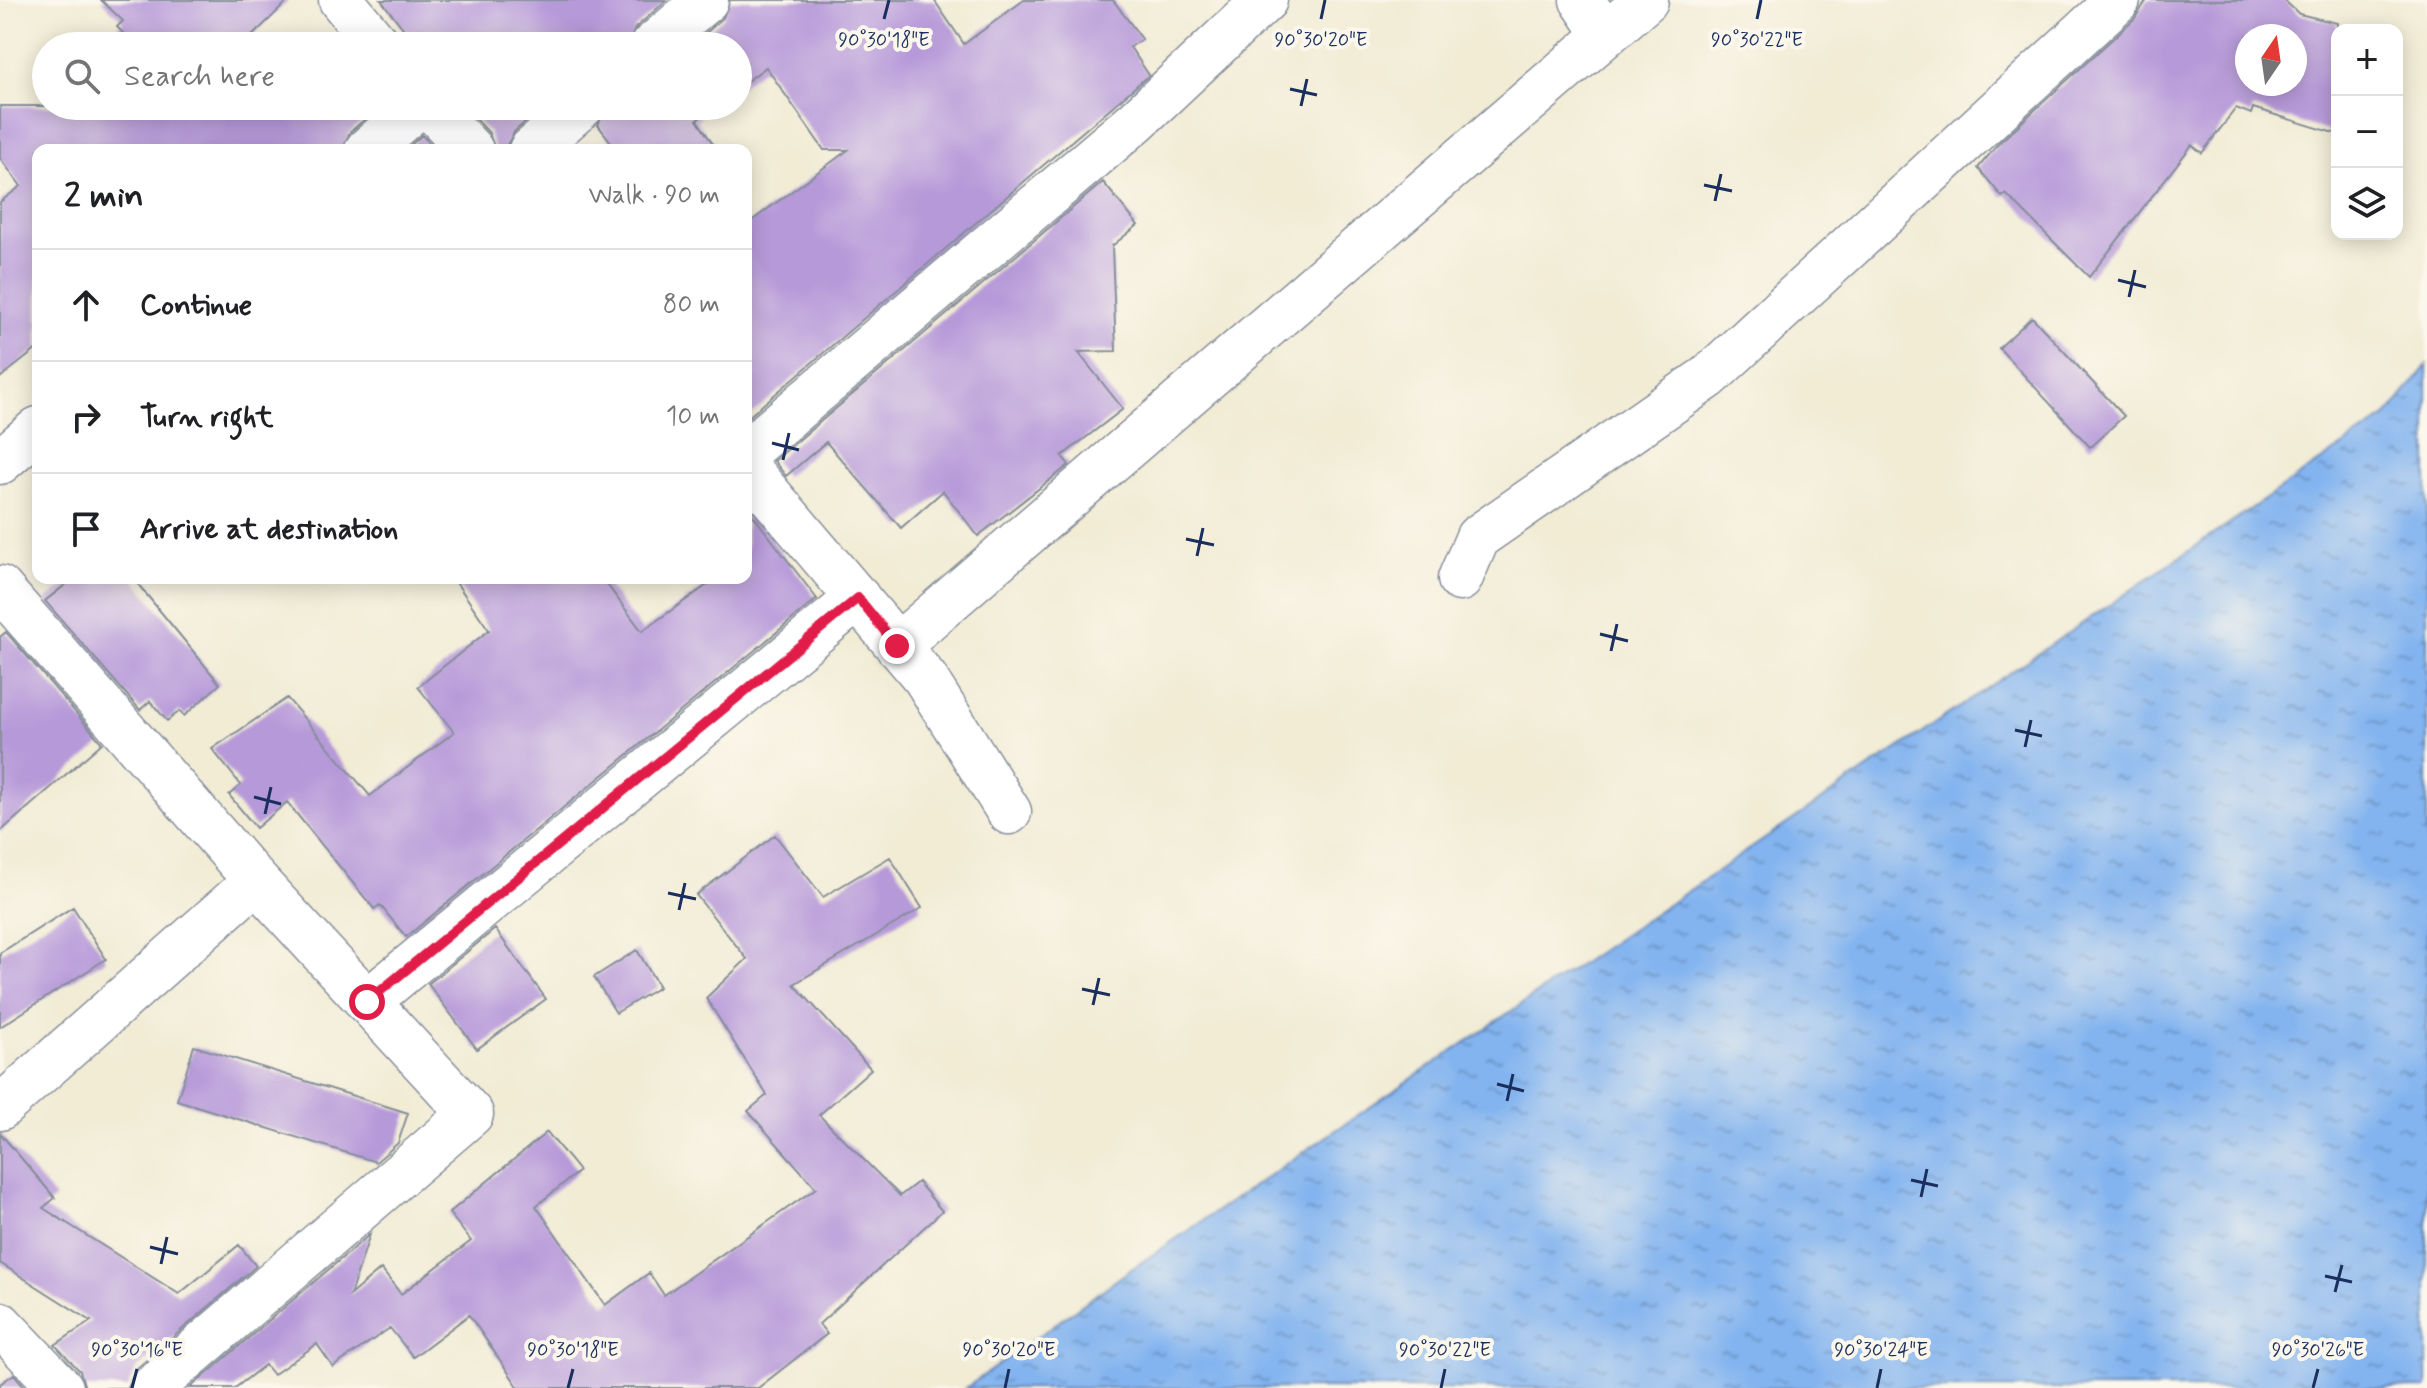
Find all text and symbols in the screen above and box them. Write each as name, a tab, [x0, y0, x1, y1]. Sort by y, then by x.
north arrow	[2235, 24, 2307, 96]
map controls	[2331, 24, 2403, 240]
button: +	[2331, 24, 2403, 96]
text: 90°30'18"E	[838, 27, 930, 54]
text: 90°30'20"E	[1275, 27, 1367, 54]
text: 90°30'22"E	[1711, 27, 1803, 54]
search box	[32, 32, 752, 120]
icon: search	[60, 54, 104, 98]
text: Search here	[124, 57, 275, 96]
button: −	[2331, 96, 2403, 168]
button: layers	[2331, 168, 2403, 240]
text: 2 min	[64, 174, 144, 219]
text: Walk · 90 m	[588, 179, 720, 213]
icon: ahead	[64, 283, 108, 327]
text: Continue	[140, 286, 252, 325]
text: 80 m	[663, 288, 720, 322]
icon: right	[64, 395, 108, 439]
text: Turn right	[140, 398, 273, 437]
text: 10 m	[666, 400, 720, 434]
icon: arrive	[64, 507, 108, 551]
text: Arrive at destination	[140, 510, 398, 549]
route end	[879, 628, 915, 664]
route start	[349, 984, 385, 1020]
text: 90°30'16"E	[91, 1337, 183, 1364]
text: 90°30'18"E	[527, 1337, 619, 1364]
text: 90°30'20"E	[963, 1337, 1055, 1364]
text: 90°30'22"E	[1399, 1337, 1491, 1364]
text: 90°30'24"E	[1834, 1337, 1928, 1364]
text: 90°30'26"E	[2272, 1337, 2364, 1364]

